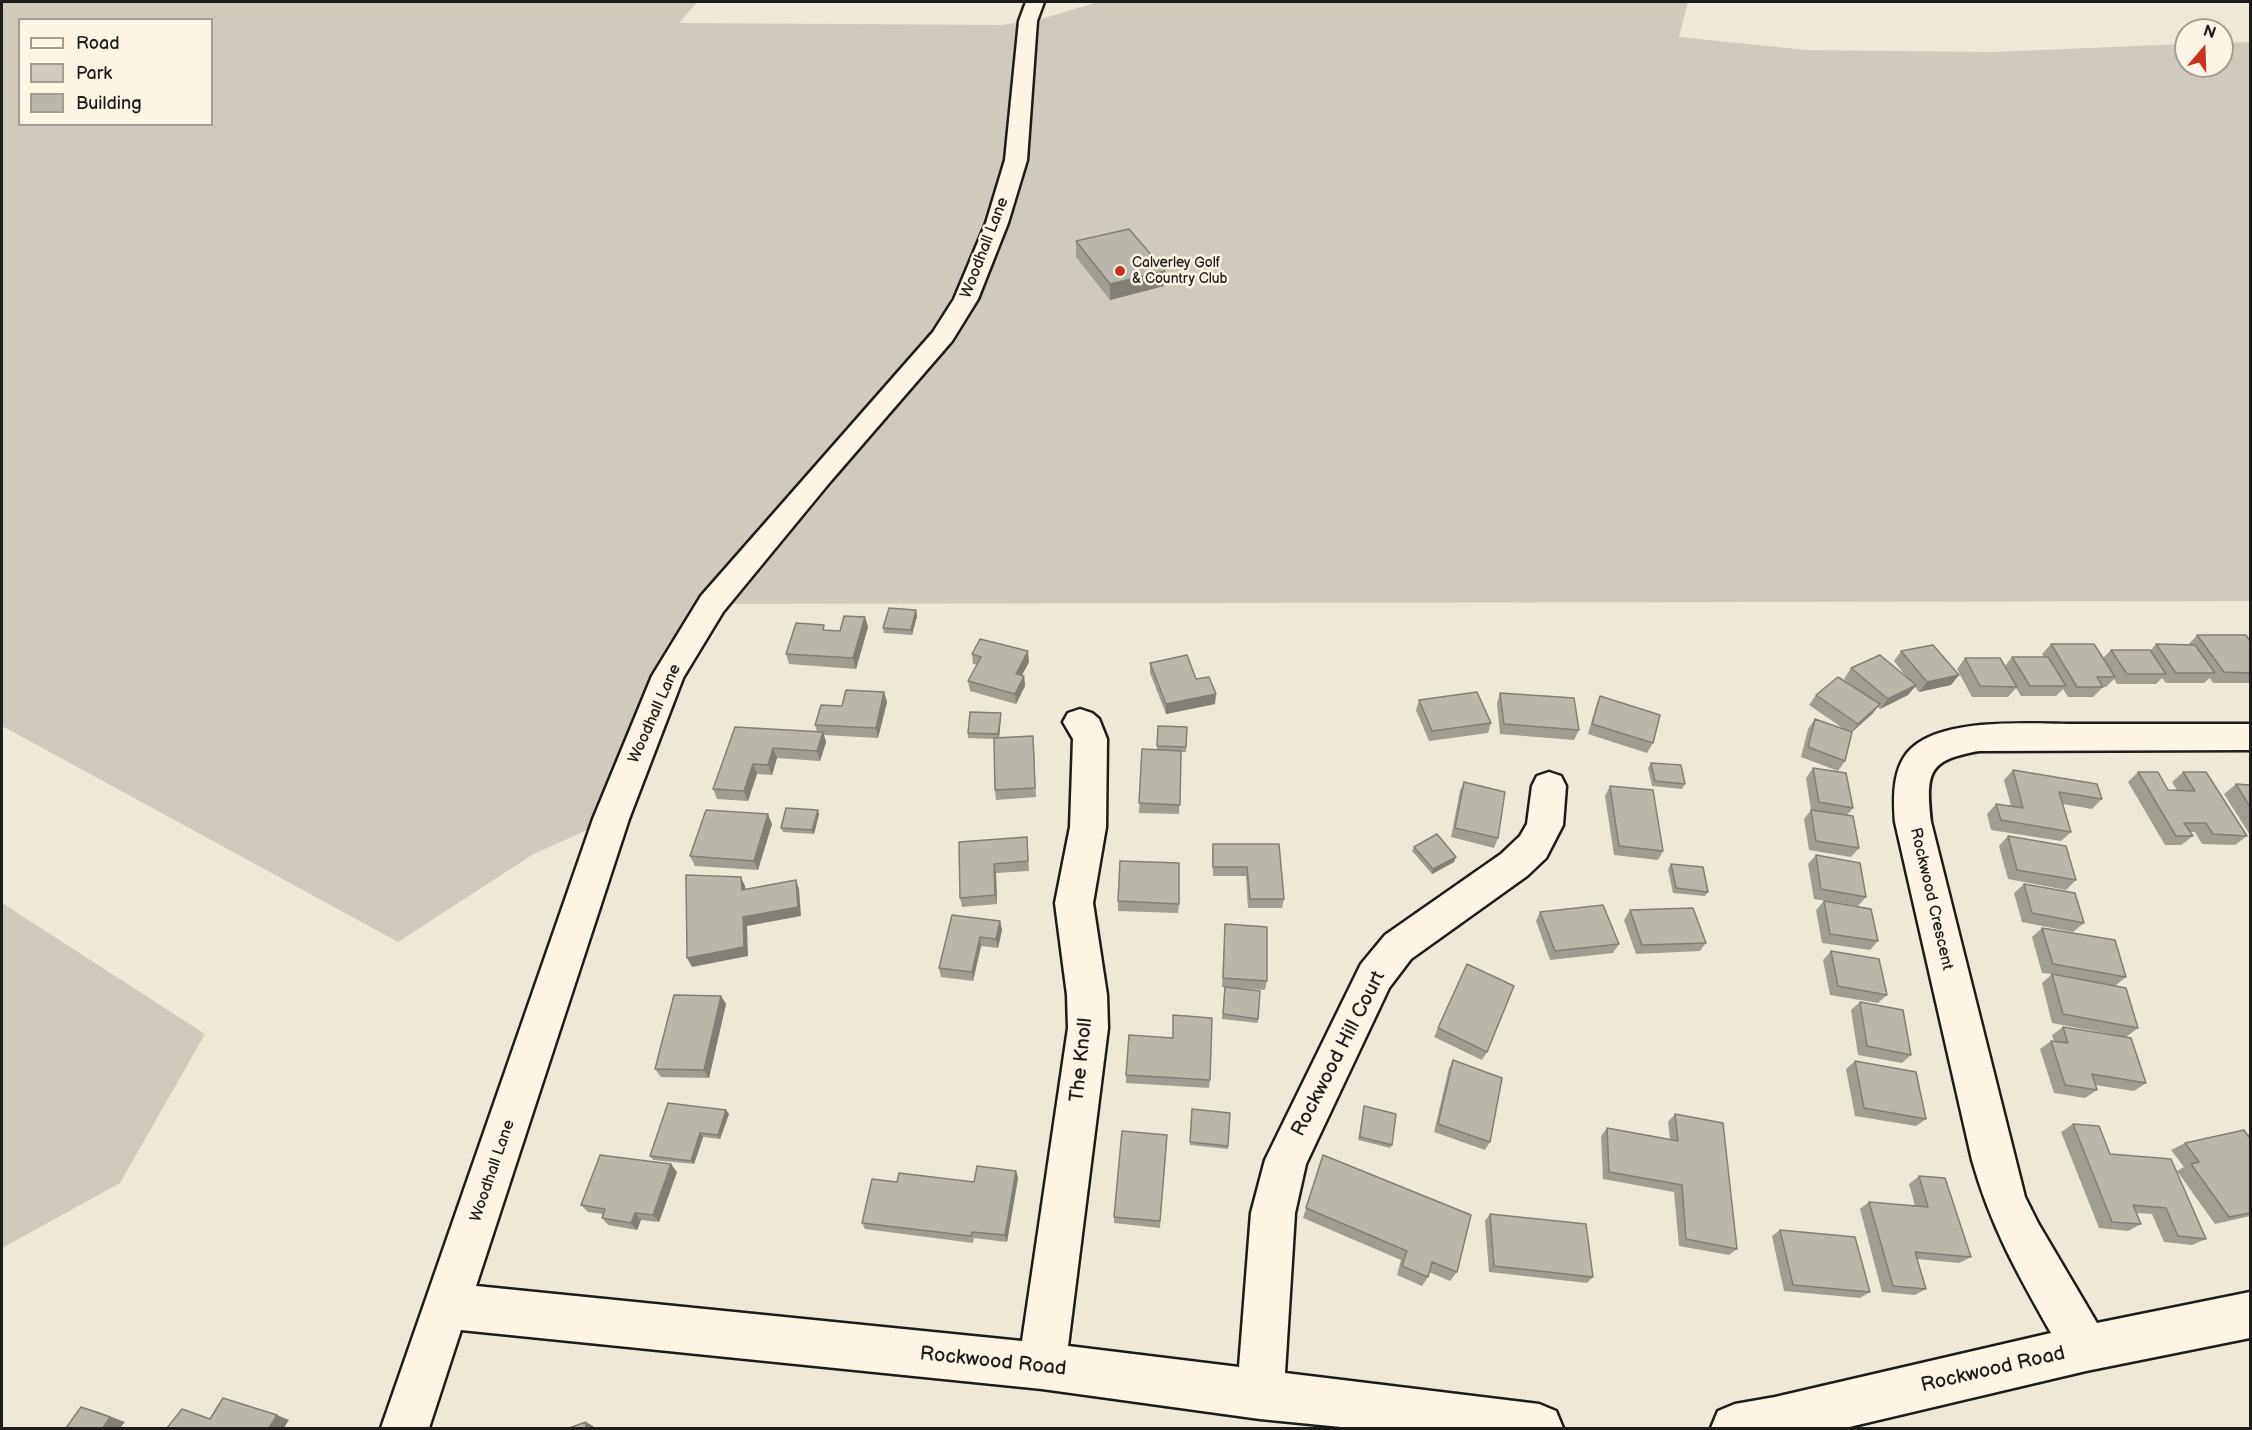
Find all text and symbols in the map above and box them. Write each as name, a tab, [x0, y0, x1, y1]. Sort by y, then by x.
legend	[18, 18, 213, 126]
north arrow	[2174, 18, 2234, 78]
text: N	[2201, 21, 2218, 43]
text: Road	[76, 33, 120, 54]
text: Park	[76, 63, 112, 84]
text: Building	[76, 93, 142, 114]
street label: Woodhall Lane	[957, 195, 1013, 301]
place label: Calverley Golf & Country Club	[1132, 255, 1227, 288]
marker: Calverley Golf & Country Club	[1113, 264, 1127, 278]
street label: Woodhall Lane	[625, 661, 685, 767]
street label: Rockwood Crescent	[1905, 826, 1957, 972]
street label: Rockwood Hill Court	[1287, 967, 1391, 1141]
street label: The Knoll	[1066, 1017, 1098, 1103]
street label: Woodhall Lane	[467, 1117, 519, 1225]
street label: Rockwood Road	[919, 1342, 1067, 1382]
street label: Rockwood Road	[1919, 1342, 2067, 1398]

